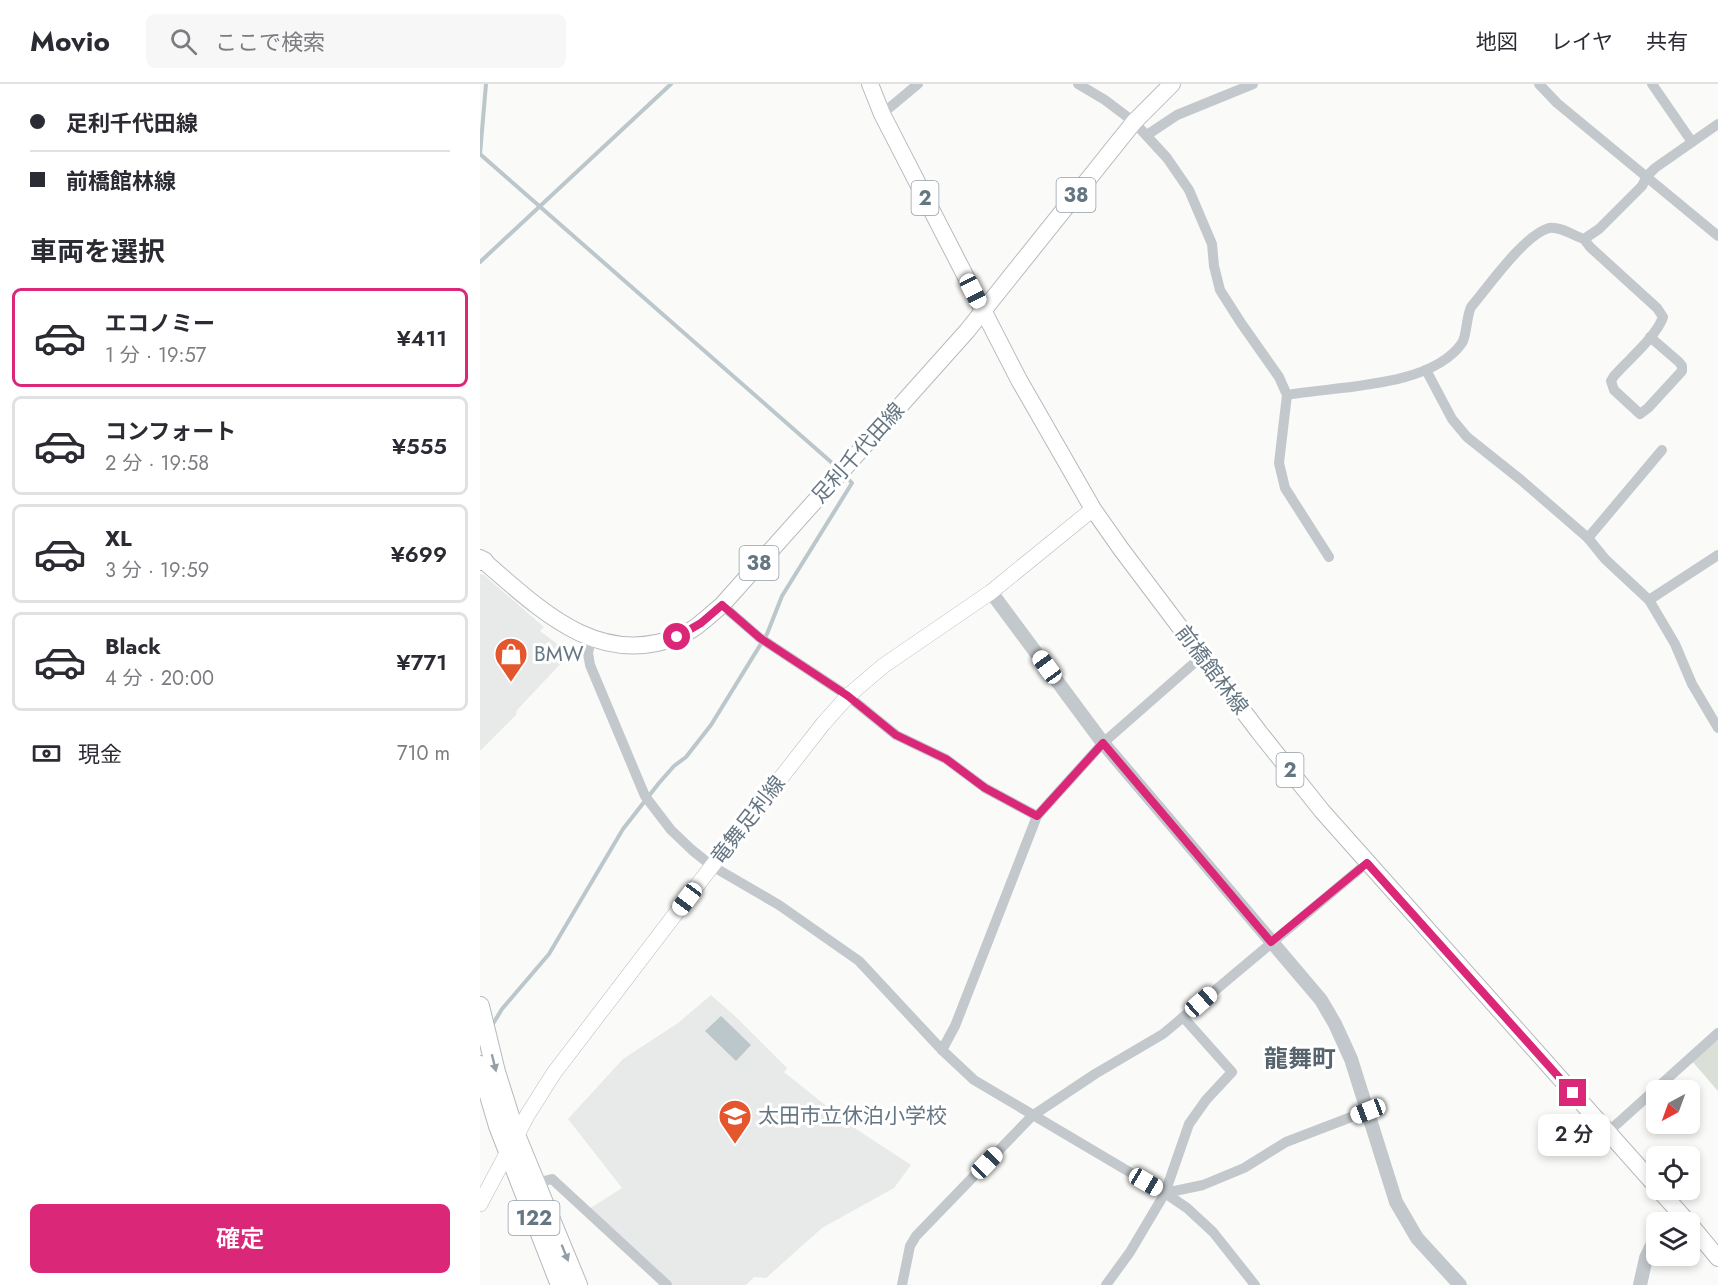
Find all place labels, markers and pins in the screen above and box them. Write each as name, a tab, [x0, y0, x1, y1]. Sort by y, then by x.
shop icon: BMW	[493, 636, 529, 683]
place label: BMW	[534, 639, 584, 669]
school or university icon: 太田市立休泊小学校	[717, 1098, 753, 1145]
place label: 太田市立休泊小学校	[758, 1101, 947, 1131]

